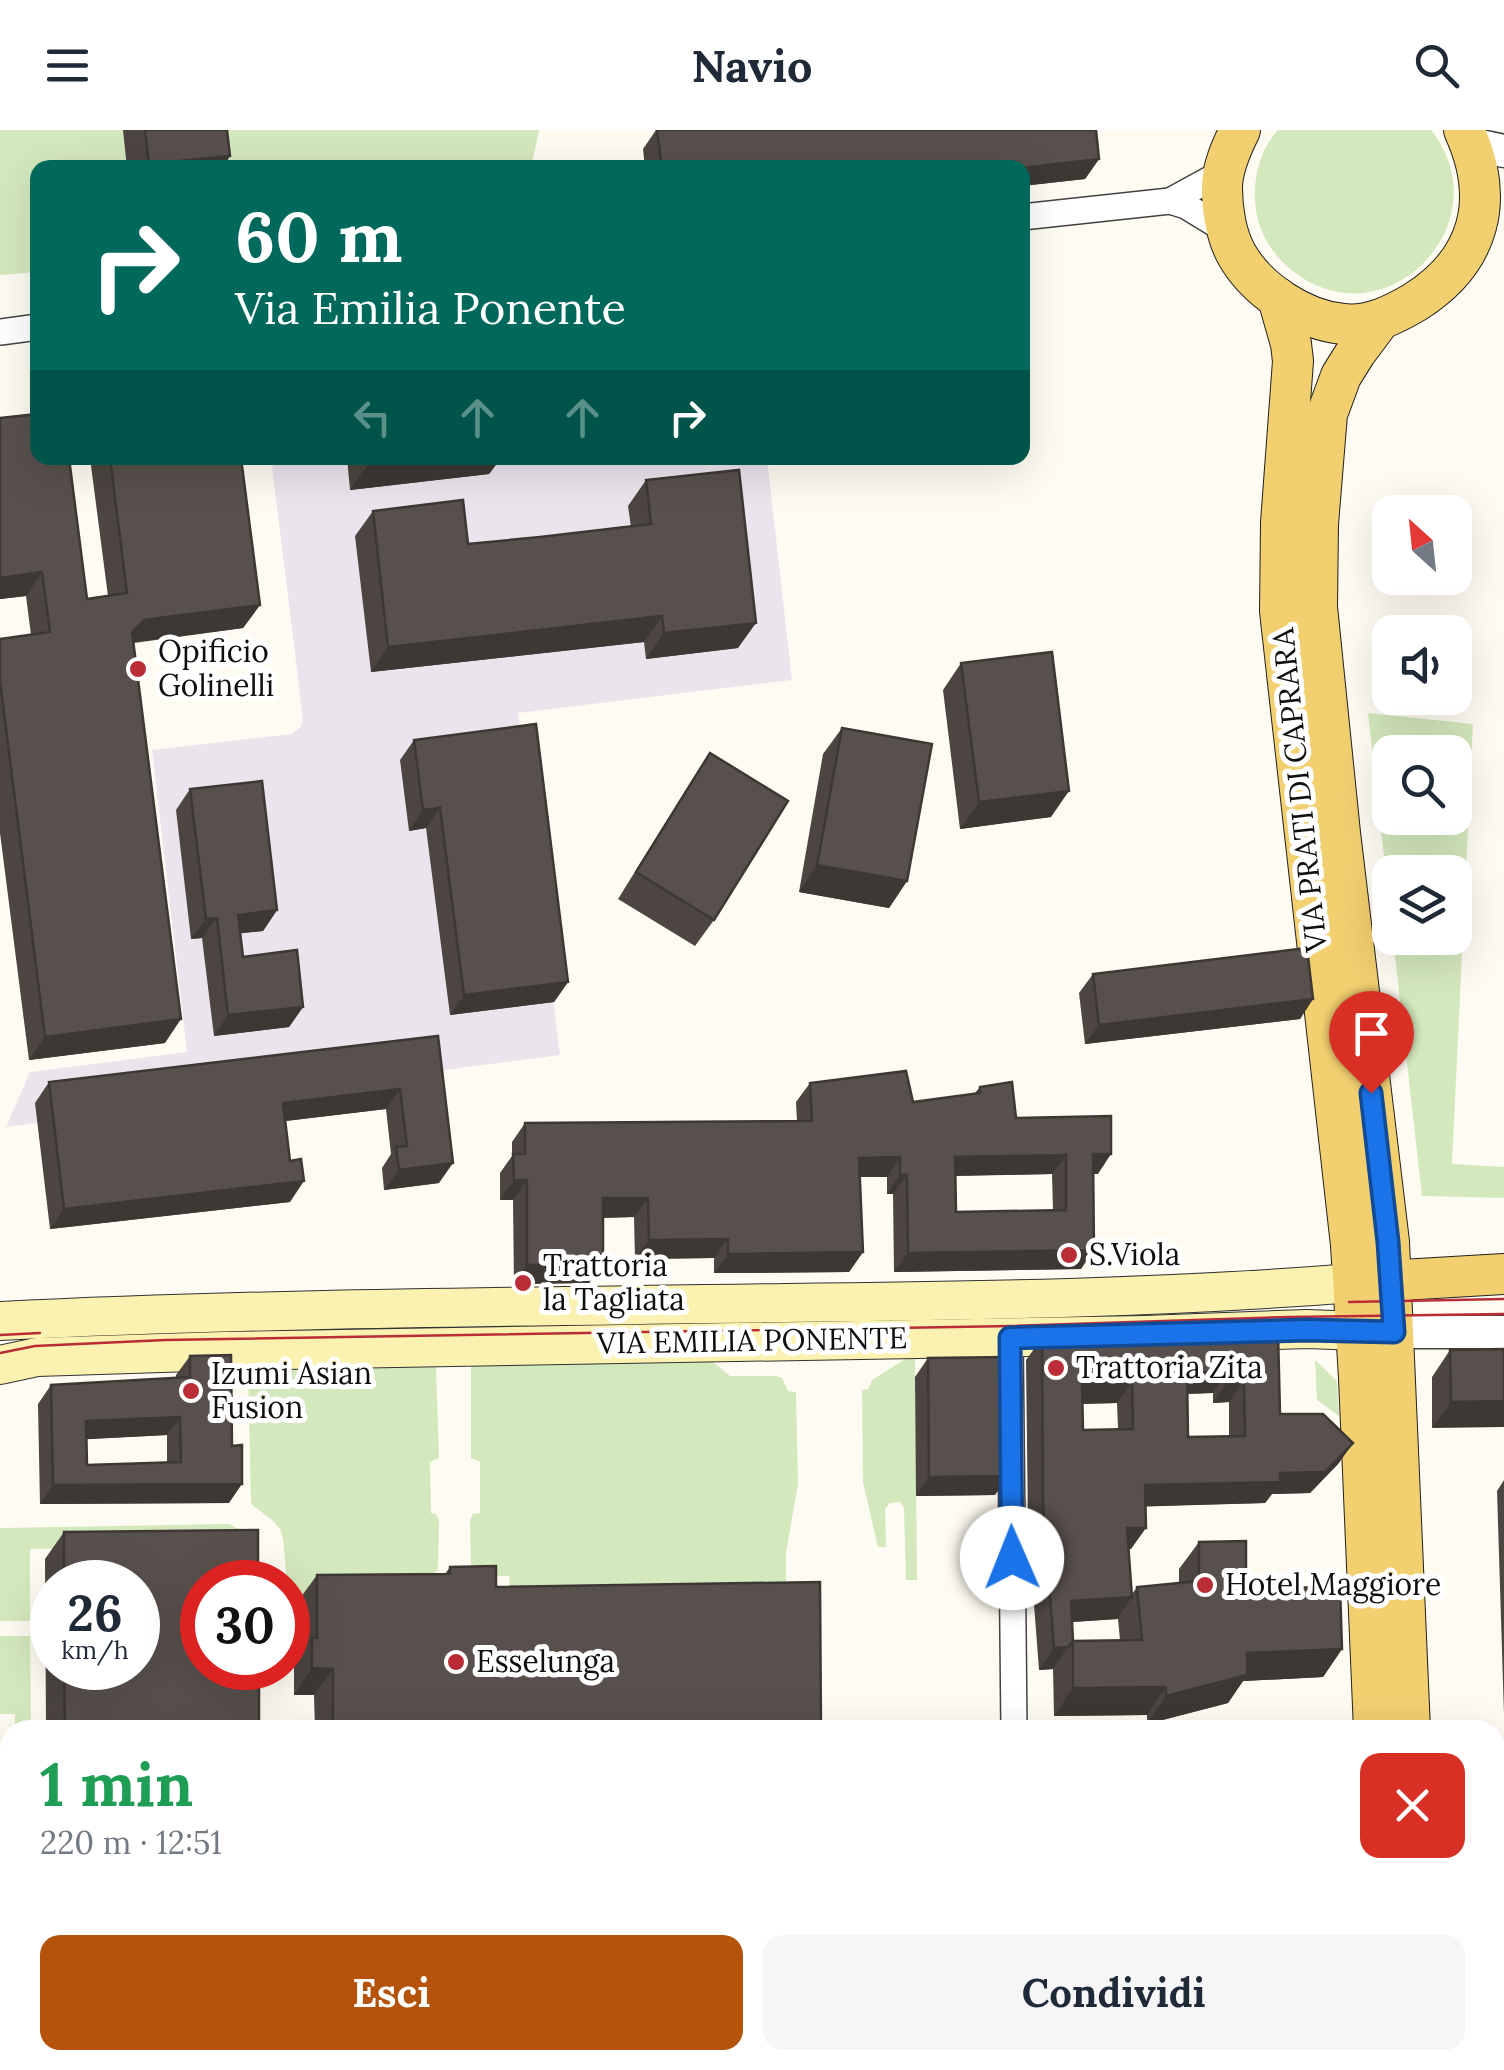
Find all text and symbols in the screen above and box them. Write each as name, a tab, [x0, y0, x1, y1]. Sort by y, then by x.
text: Navio	[691, 37, 813, 94]
icon: menu	[40, 38, 95, 93]
icon: search	[1409, 38, 1464, 93]
text: 60 m	[235, 192, 403, 281]
icon: right	[70, 200, 200, 330]
text: Via Emilia Ponente	[235, 279, 626, 336]
icon: left	[345, 390, 400, 445]
icon: ahead	[450, 390, 505, 445]
icon: ahead	[555, 390, 610, 445]
icon: right	[660, 390, 715, 445]
north arrow	[1372, 495, 1472, 595]
map controls	[1372, 495, 1472, 955]
button: sound	[1372, 615, 1472, 715]
street label: VIA PRATI DI CAPRARA	[1263, 625, 1335, 955]
place label: Opificio Golinelli	[158, 632, 274, 704]
marker: Opificio Golinelli	[127, 658, 149, 680]
button: search	[1372, 735, 1472, 835]
button: layers	[1372, 855, 1472, 955]
pin	[1329, 991, 1414, 1094]
icon: arrive	[1344, 1006, 1399, 1061]
place label: S.Viola	[1089, 1235, 1180, 1273]
marker: S.Viola	[1058, 1244, 1080, 1266]
place label: Trattoria la Tagliata	[543, 1246, 685, 1319]
marker: Trattoria la Tagliata	[512, 1272, 534, 1294]
street label: VIA EMILIA PONENTE	[595, 1318, 908, 1362]
place label: Trattoria Zita	[1076, 1348, 1263, 1386]
place label: Izumi Asian Fusion	[211, 1354, 372, 1426]
marker: Trattoria Zita	[1045, 1357, 1067, 1379]
marker: Izumi Asian Fusion	[180, 1380, 202, 1402]
position arrow	[960, 1506, 1064, 1610]
speed limit sign: 30	[180, 1560, 310, 1690]
place label: Hotel Maggiore	[1225, 1565, 1441, 1604]
marker: Hotel Maggiore	[1194, 1574, 1216, 1596]
text: 26	[67, 1581, 123, 1645]
text: km/h	[61, 1634, 129, 1666]
place label: Esselunga	[476, 1642, 615, 1681]
marker: Esselunga	[445, 1651, 467, 1673]
text: 1 min	[40, 1746, 193, 1822]
button: close	[1360, 1753, 1465, 1858]
text: 220 m · 12:51	[40, 1822, 222, 1863]
button: Esci	[40, 1935, 743, 2050]
button: Condividi	[763, 1935, 1465, 2050]

